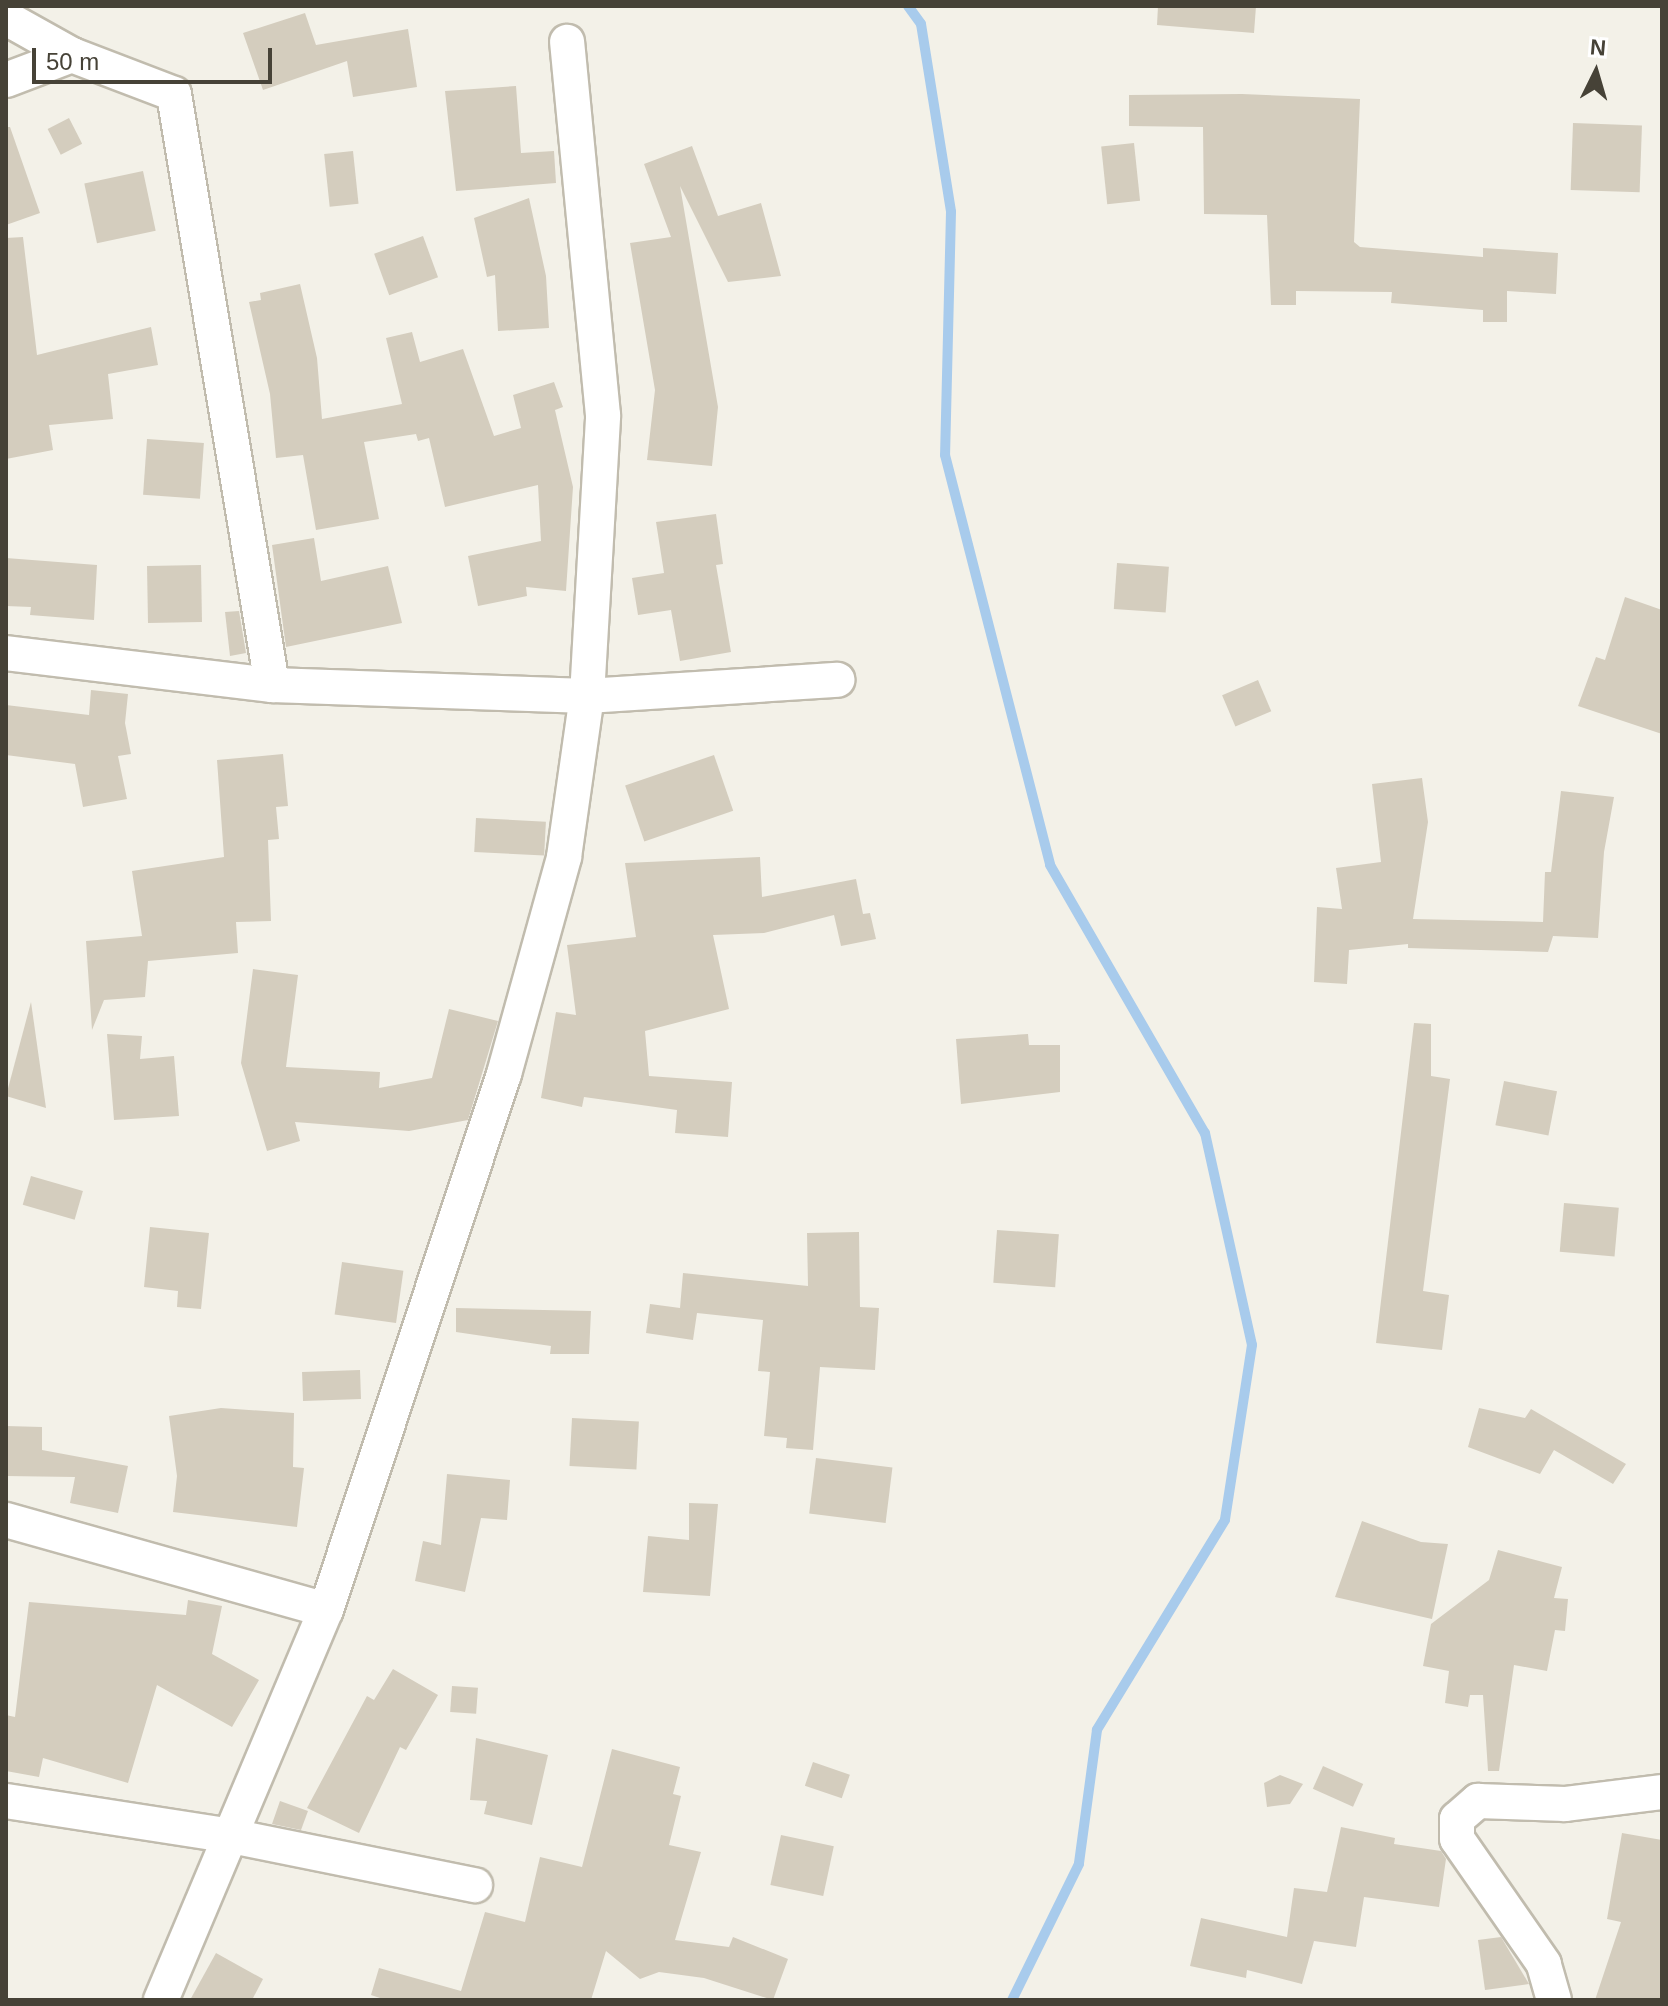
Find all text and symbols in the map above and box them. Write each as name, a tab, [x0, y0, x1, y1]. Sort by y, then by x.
scale bar	[36, 32, 276, 82]
north arrow	[1556, 32, 1636, 112]
text: N	[1589, 34, 1607, 61]
text: 50 m	[46, 48, 99, 75]

